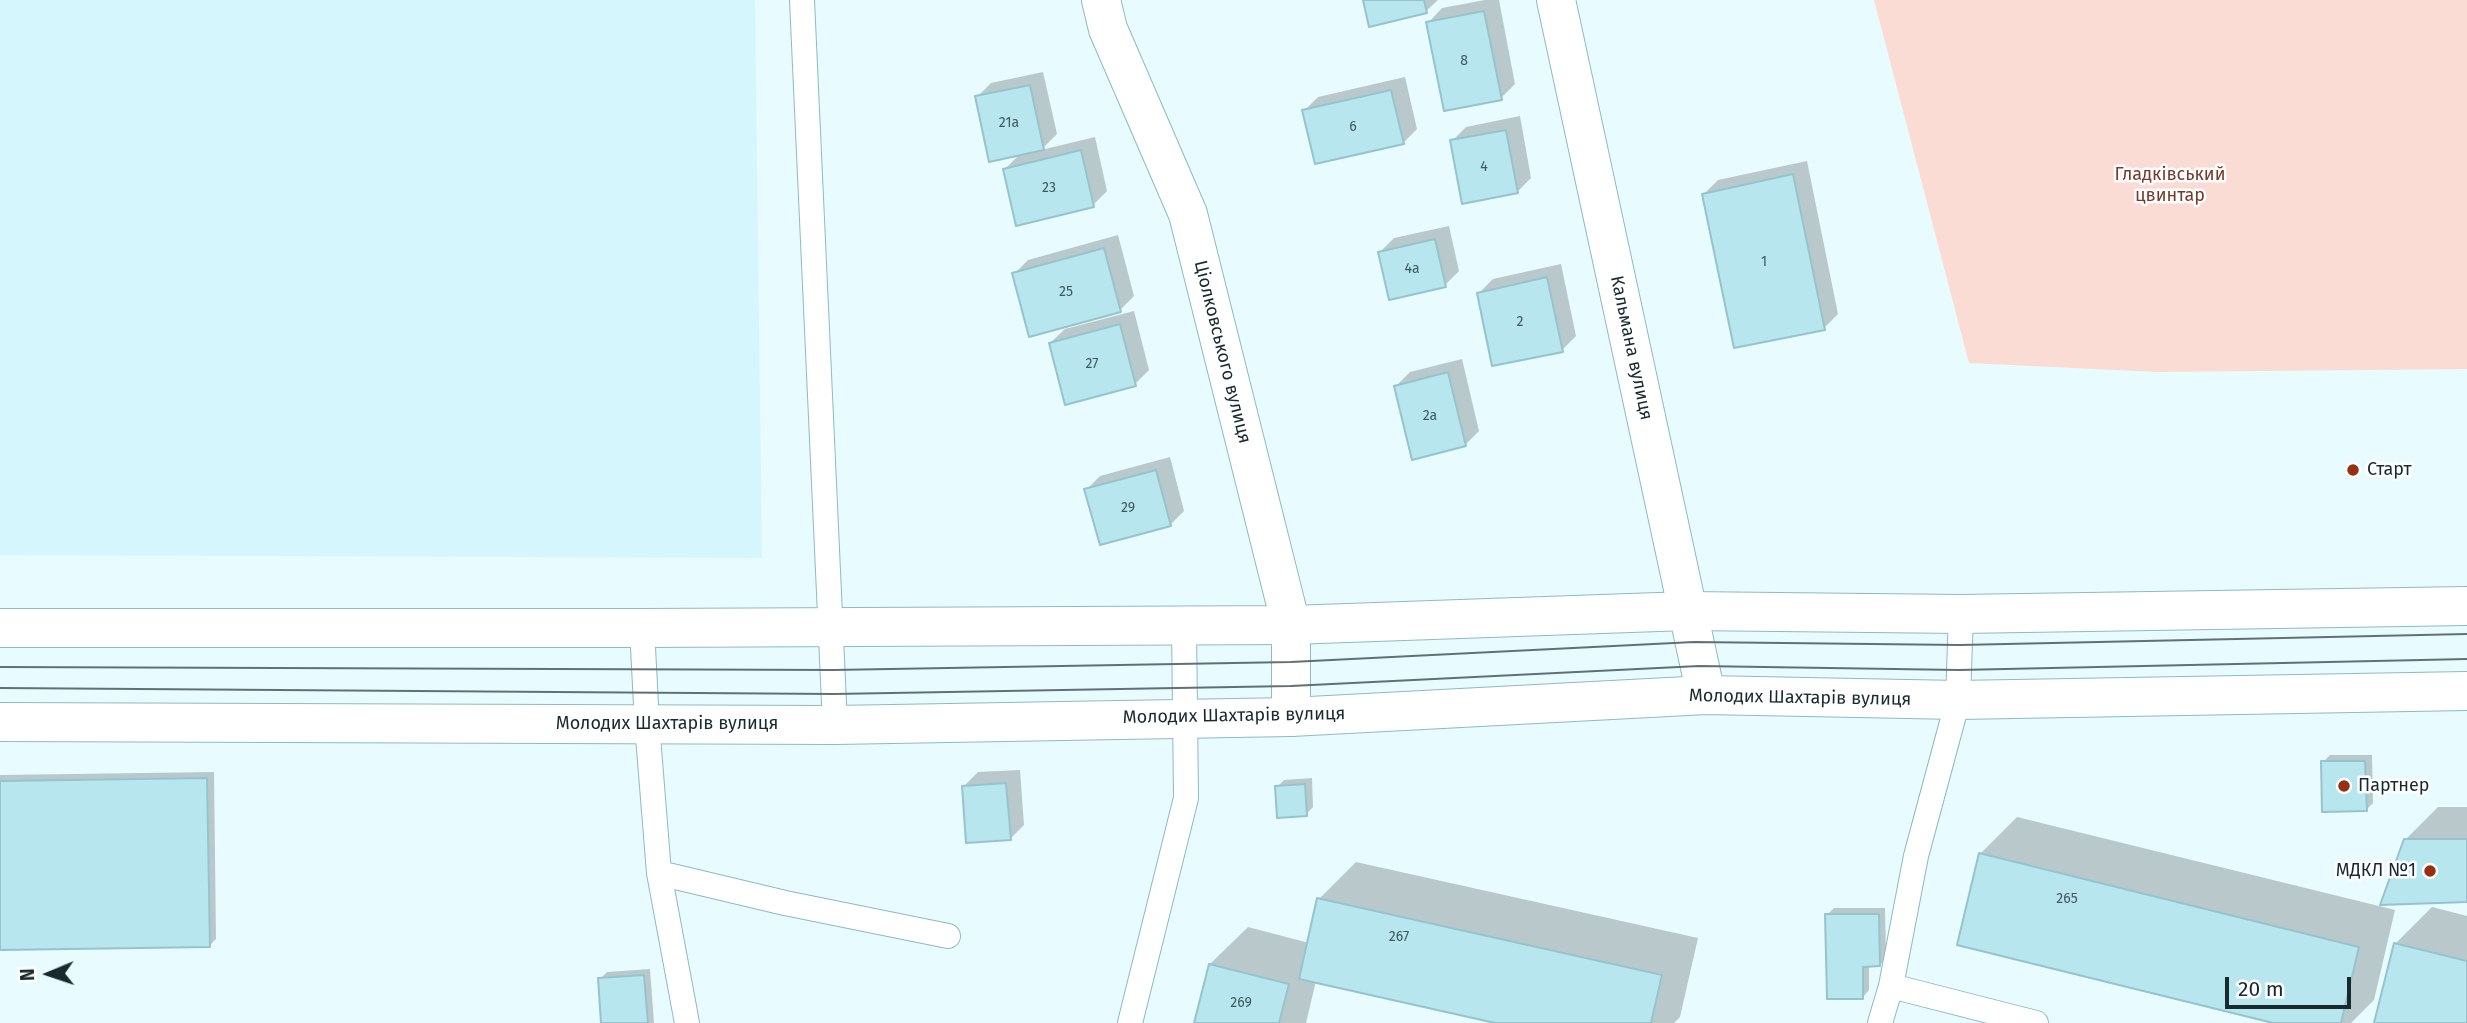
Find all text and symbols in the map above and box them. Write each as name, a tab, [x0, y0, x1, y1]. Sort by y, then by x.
house number: 8	[1460, 53, 1468, 69]
house number: 21а	[999, 115, 1019, 131]
house number: 6	[1349, 119, 1357, 135]
house number: 4	[1480, 159, 1488, 175]
park label: Гладківський цвинтар	[2115, 164, 2225, 206]
house number: 23	[1042, 180, 1056, 196]
house number: 1	[1761, 254, 1767, 270]
street label: Ціолковського вулиця	[1189, 258, 1255, 446]
house number: 4а	[1404, 261, 1420, 277]
street label: Кальмана вулиця	[1605, 274, 1657, 422]
house number: 25	[1059, 284, 1073, 300]
house number: 2	[1517, 314, 1523, 330]
house number: 27	[1085, 356, 1099, 372]
house number: 2а	[1423, 408, 1437, 424]
place label: Старт	[2367, 459, 2412, 481]
marker: Старт	[2345, 462, 2361, 478]
house number: 29	[1121, 500, 1135, 516]
street label: Молодих Шахтарів вулиця	[1689, 685, 1911, 711]
street label: Молодих Шахтарів вулиця	[1123, 703, 1345, 729]
street label: Молодих Шахтарів вулиця	[556, 713, 778, 735]
place label: Партнер	[2358, 775, 2429, 797]
marker: Партнер	[2336, 778, 2352, 794]
place label: МДКЛ №1	[2336, 860, 2416, 882]
marker: МДКЛ №1	[2422, 863, 2438, 879]
house number: 265	[2056, 891, 2078, 907]
house number: 267	[1389, 929, 1409, 945]
north arrow	[14, 939, 84, 1009]
scale bar	[2229, 964, 2355, 1008]
text: N	[16, 968, 39, 981]
text: 20 m	[2238, 976, 2284, 1002]
house number: 269	[1230, 995, 1252, 1011]

